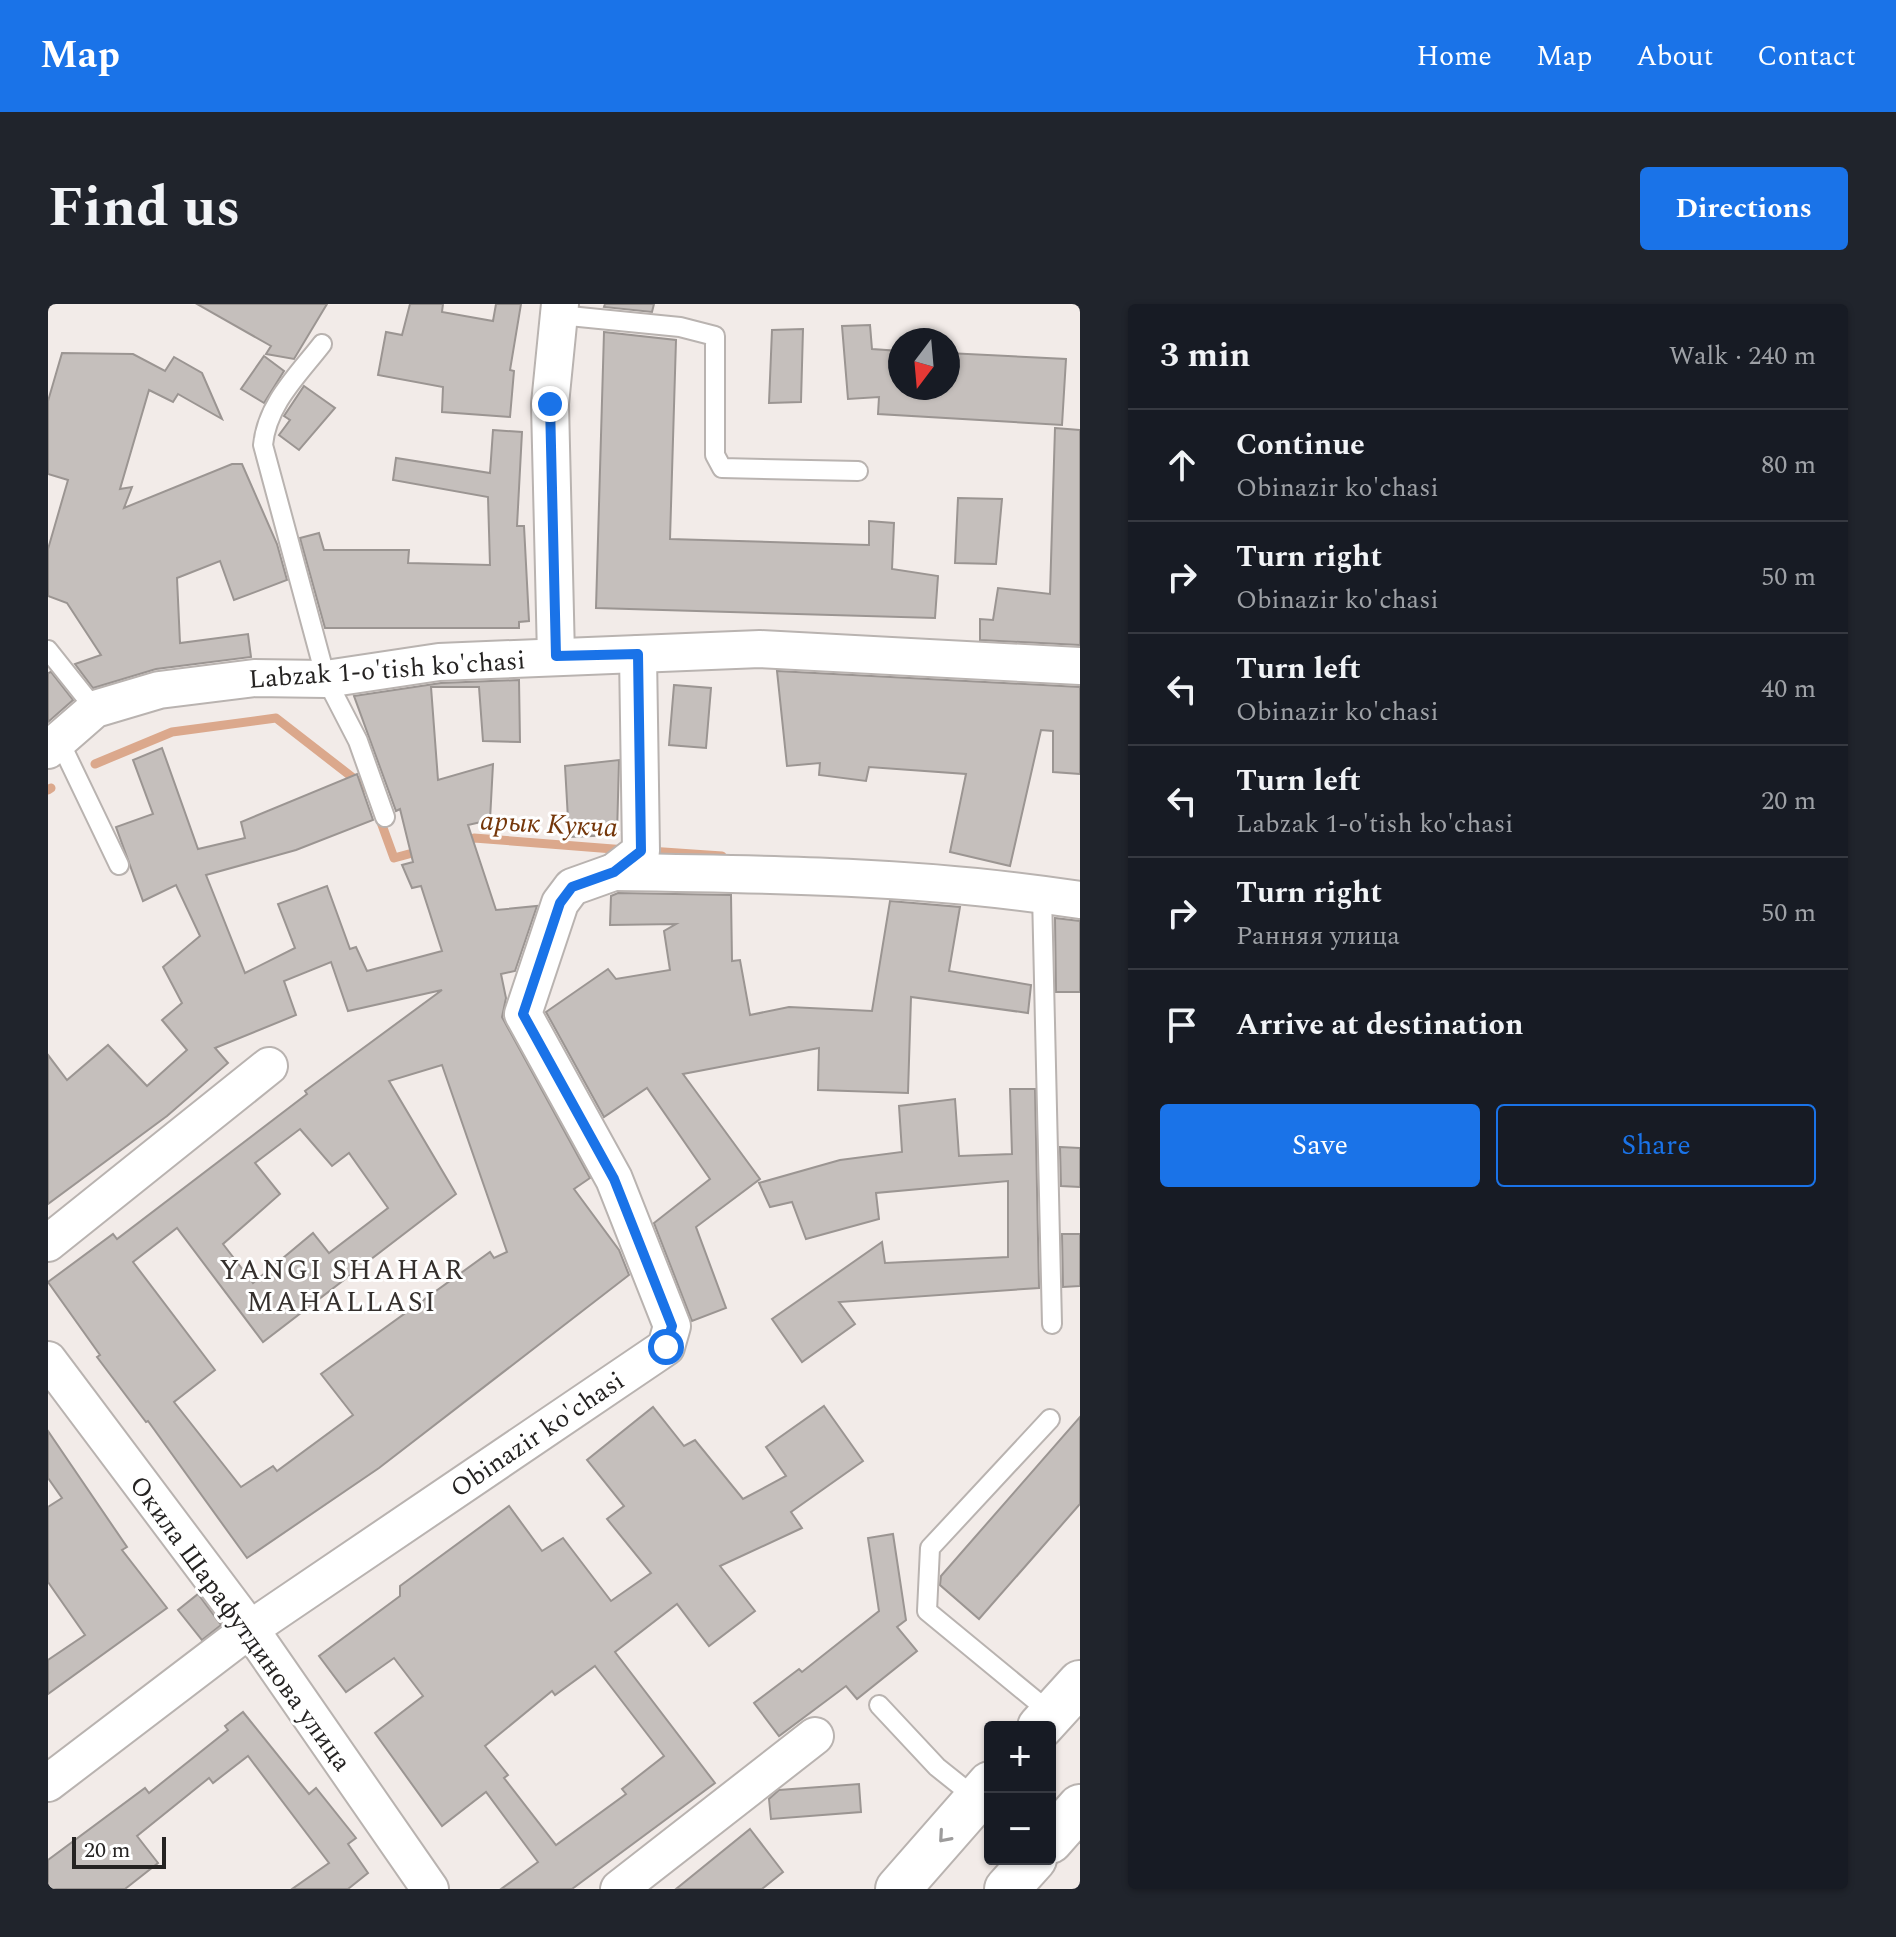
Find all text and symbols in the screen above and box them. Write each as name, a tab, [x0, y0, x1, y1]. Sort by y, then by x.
text: Map	[40, 27, 120, 85]
text: Home	[1416, 35, 1492, 78]
text: Map	[1536, 35, 1592, 78]
text: About	[1636, 35, 1713, 78]
text: Contact	[1757, 35, 1856, 78]
text: Find us	[48, 166, 241, 251]
button: Directions	[1640, 167, 1848, 250]
north arrow	[888, 328, 960, 400]
text: 3 min	[1160, 330, 1250, 382]
text: Walk · 240 m	[1669, 336, 1816, 376]
route end	[532, 386, 568, 422]
text: Continue	[1236, 422, 1365, 468]
icon: ahead	[1160, 443, 1204, 487]
text: 80 m	[1761, 445, 1816, 485]
text: Obinazir ko'chasi	[1236, 468, 1439, 508]
text: Turn right	[1236, 534, 1382, 580]
icon: right	[1160, 555, 1204, 599]
text: 50 m	[1761, 557, 1816, 597]
text: Obinazir ko'chasi	[1236, 580, 1439, 620]
street label: Labzak 1-o'tish ko'chasi	[247, 640, 527, 700]
text: Turn left	[1236, 646, 1361, 692]
icon: left	[1160, 667, 1204, 711]
text: 40 m	[1761, 669, 1816, 709]
text: Obinazir ko'chasi	[1236, 692, 1439, 732]
text: Turn left	[1236, 758, 1361, 804]
icon: left	[1160, 779, 1204, 823]
text: 20 m	[1761, 781, 1816, 821]
water label: арык Кукча	[479, 799, 619, 850]
text: Labzak 1-o'tish ko'chasi	[1236, 804, 1513, 844]
text: Turn right	[1236, 870, 1382, 916]
icon: right	[1160, 891, 1204, 935]
text: 50 m	[1761, 893, 1816, 933]
text: Ранняя улица	[1236, 916, 1400, 956]
text: Arrive at destination	[1236, 1002, 1523, 1048]
icon: arrive	[1160, 1003, 1204, 1047]
button: Save	[1160, 1104, 1480, 1187]
button: Share	[1496, 1104, 1816, 1187]
district label: YANGI SHAHAR MAHALLASI	[219, 1249, 465, 1324]
route start	[648, 1329, 684, 1365]
street label: Obinazir ko'chasi	[442, 1362, 633, 1508]
street label: Окила Шарафутдинова улица	[119, 1467, 361, 1780]
map controls	[984, 1721, 1056, 1865]
button: +	[984, 1721, 1056, 1793]
button: −	[984, 1793, 1056, 1865]
one-way arrow	[939, 1827, 954, 1842]
scale bar	[72, 1833, 166, 1869]
text: 20 m	[84, 1834, 130, 1867]

